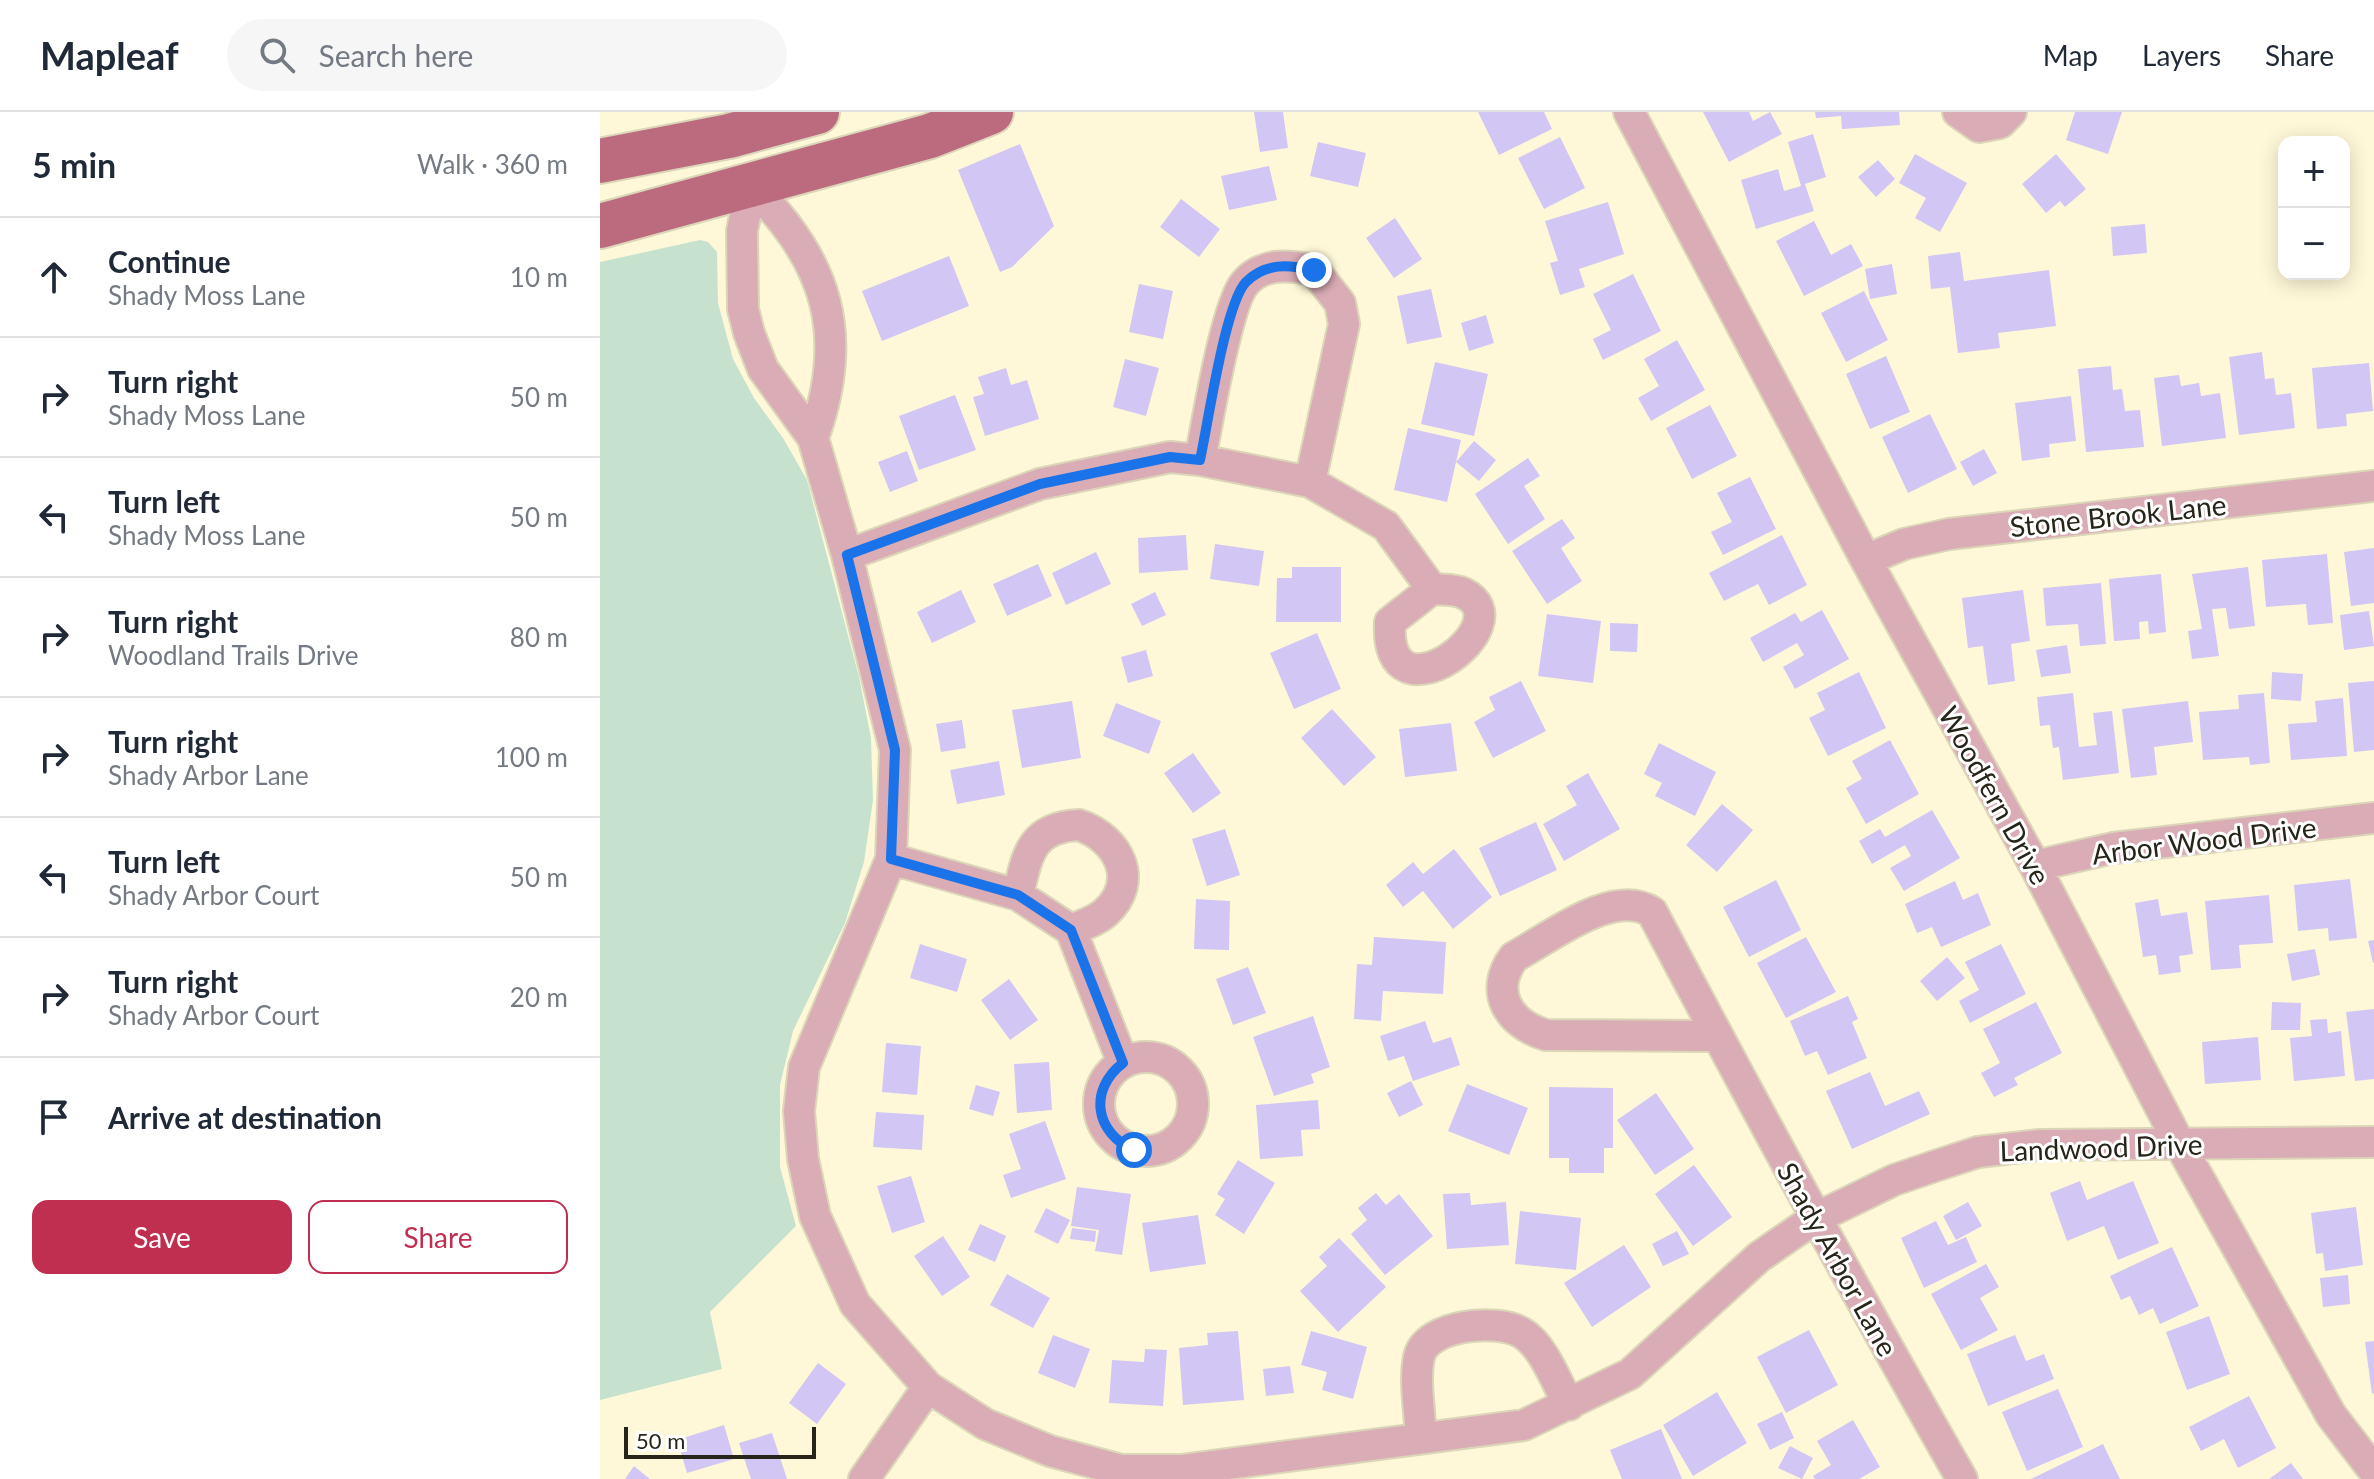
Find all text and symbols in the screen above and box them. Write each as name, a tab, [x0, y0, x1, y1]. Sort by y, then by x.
search box	[227, 19, 787, 91]
text: Mapleaf	[40, 32, 179, 78]
icon: search	[255, 33, 299, 77]
text: Search here	[319, 37, 473, 73]
text: Map	[2043, 38, 2098, 72]
text: Layers	[2142, 38, 2221, 72]
text: Share	[2265, 38, 2334, 72]
map controls	[2278, 136, 2350, 280]
button: +	[2278, 136, 2350, 208]
text: 5 min	[32, 144, 116, 185]
text: Walk · 360 m	[417, 148, 568, 180]
button: −	[2278, 208, 2350, 280]
text: Continue	[108, 243, 231, 279]
route end	[1296, 252, 1332, 288]
icon: ahead	[32, 255, 76, 299]
text: 10 m	[510, 261, 568, 293]
text: Shady Moss Lane	[108, 279, 305, 311]
text: Turn right	[108, 363, 238, 399]
icon: right	[32, 375, 76, 419]
text: 50 m	[510, 381, 568, 413]
text: Shady Moss Lane	[108, 399, 305, 431]
text: Turn left	[108, 483, 220, 519]
street label: Stone Brook Lane	[2008, 487, 2228, 543]
icon: left	[32, 495, 76, 539]
text: 50 m	[510, 501, 568, 533]
text: Shady Moss Lane	[108, 519, 305, 551]
text: Turn right	[108, 603, 238, 639]
icon: right	[32, 615, 76, 659]
text: 80 m	[510, 621, 568, 653]
text: Woodland Trails Drive	[108, 639, 358, 671]
street label: Woodfern Drive	[1932, 700, 2058, 890]
text: Turn right	[108, 723, 238, 759]
icon: right	[32, 735, 76, 779]
text: 100 m	[495, 741, 568, 773]
text: Shady Arbor Lane	[108, 759, 309, 791]
street label: Arbor Wood Drive	[2090, 809, 2318, 871]
text: Turn left	[108, 843, 220, 879]
icon: left	[32, 855, 76, 899]
text: 50 m	[510, 861, 568, 893]
text: Shady Arbor Court	[108, 879, 319, 911]
text: Turn right	[108, 963, 238, 999]
icon: right	[32, 975, 76, 1019]
text: 20 m	[510, 981, 568, 1013]
text: Shady Arbor Court	[108, 999, 319, 1031]
icon: arrive	[32, 1095, 76, 1139]
text: Arrive at destination	[108, 1099, 382, 1135]
street label: Landwood Drive	[1999, 1126, 2203, 1168]
route start	[1116, 1132, 1152, 1168]
street label: Shady Arbor Lane	[1771, 1156, 1905, 1362]
button: Save	[32, 1200, 292, 1274]
button: Share	[308, 1200, 568, 1274]
scale bar	[624, 1423, 816, 1459]
text: 50 m	[636, 1427, 685, 1454]

